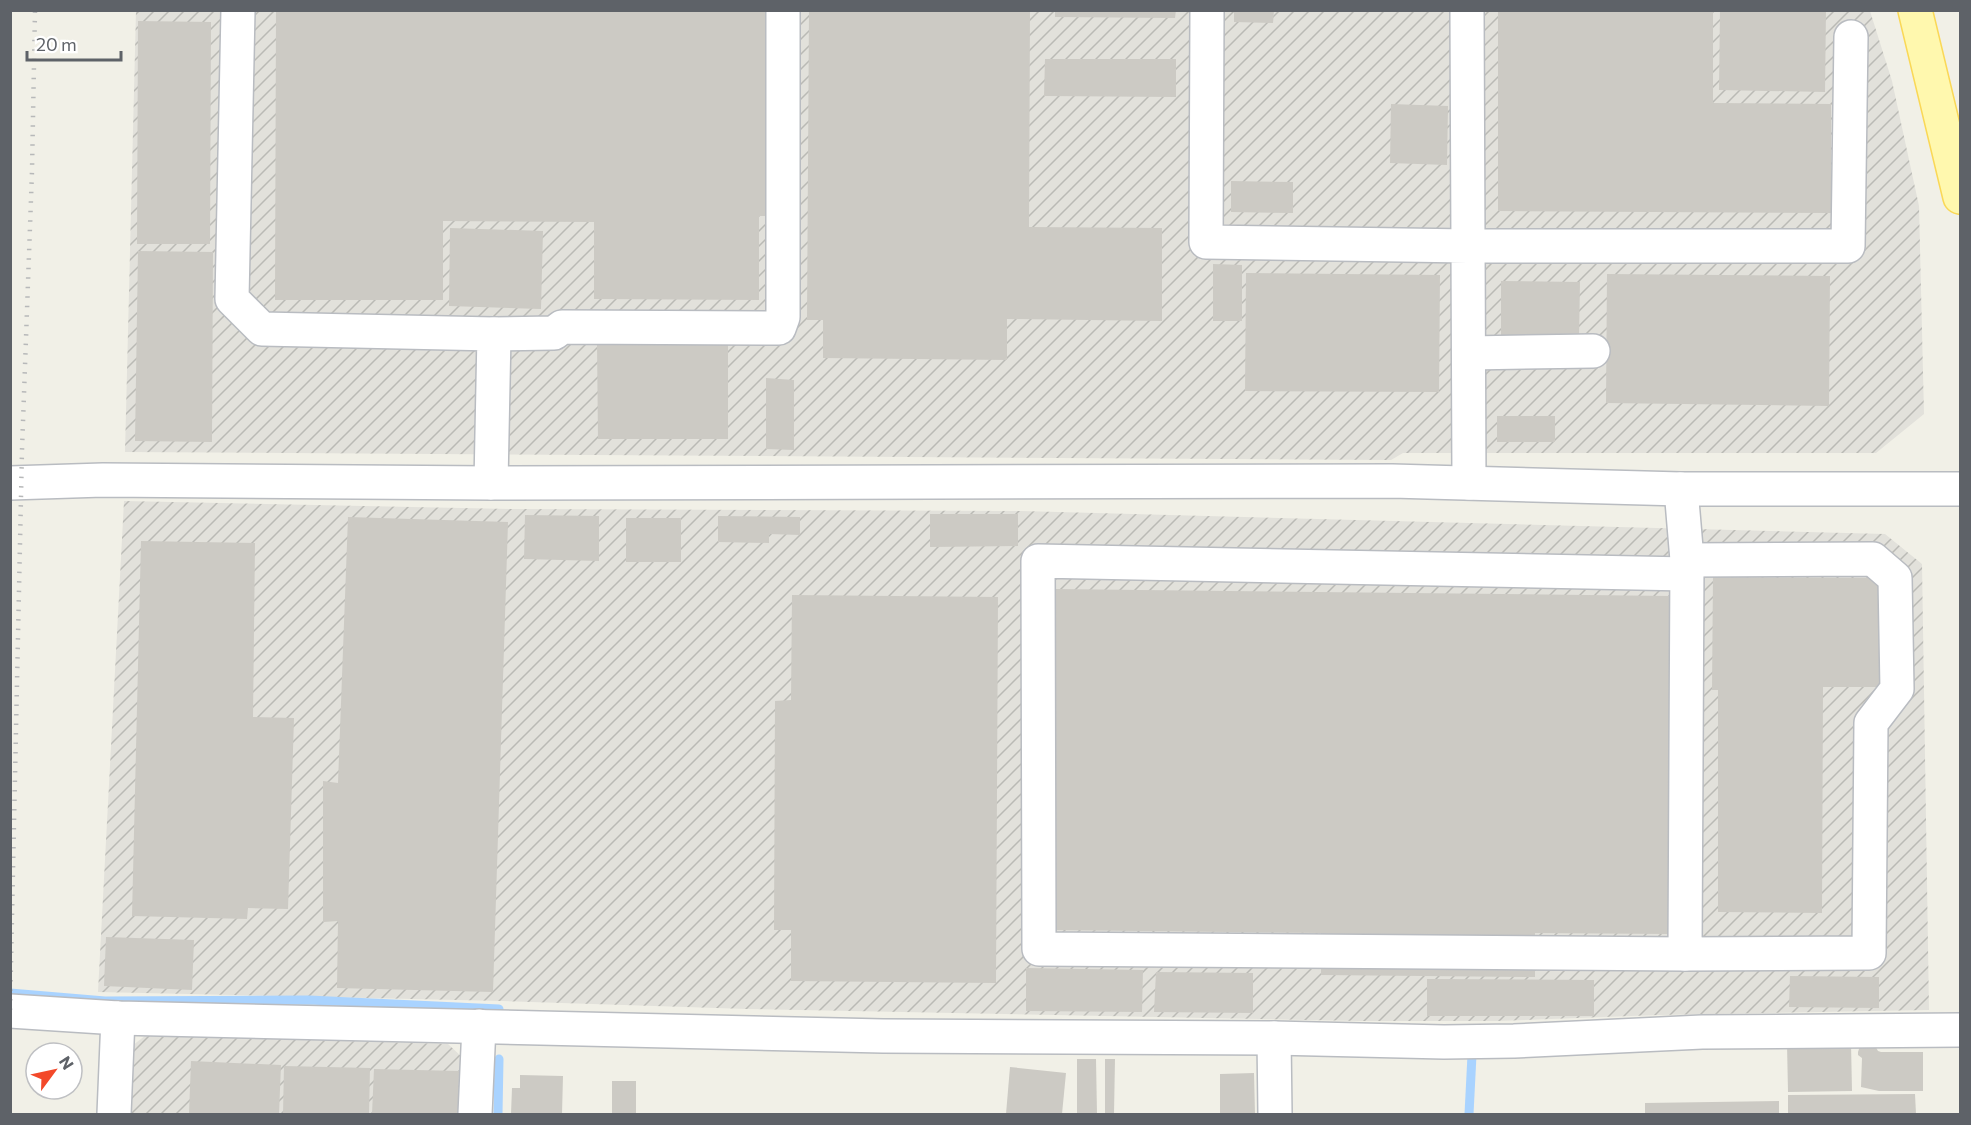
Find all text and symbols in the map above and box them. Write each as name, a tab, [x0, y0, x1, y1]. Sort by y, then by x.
scale bar	[27, 24, 122, 62]
text: 20 m	[36, 33, 77, 55]
north arrow	[24, 1041, 84, 1101]
text: N	[56, 1052, 78, 1073]

